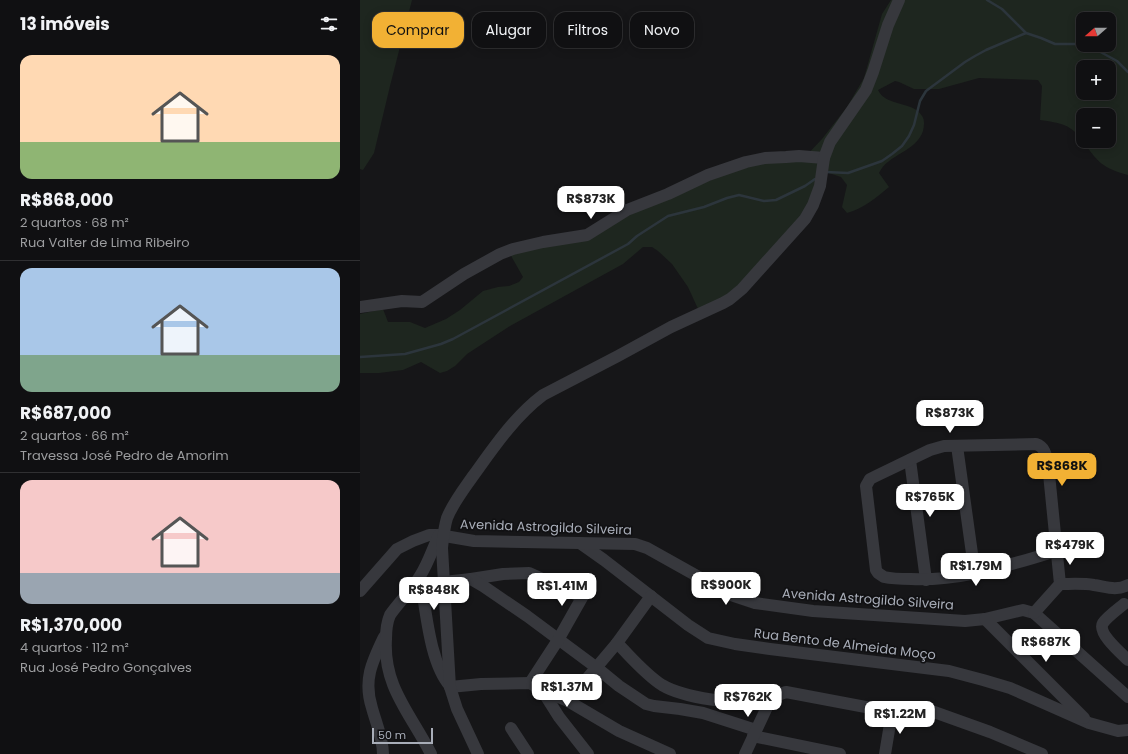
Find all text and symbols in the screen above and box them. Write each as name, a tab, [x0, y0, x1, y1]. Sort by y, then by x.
text: 13 imóveis	[20, 12, 110, 36]
chip: Comprar	[372, 12, 464, 48]
chip: Alugar	[472, 12, 546, 48]
chip: Filtros	[554, 12, 622, 48]
chip: Novo	[630, 12, 694, 48]
north arrow	[1076, 12, 1116, 52]
map controls	[1076, 12, 1116, 148]
icon: filters	[318, 13, 340, 35]
button: +	[1076, 60, 1116, 100]
icon: home	[144, 81, 216, 153]
button: −	[1076, 108, 1116, 148]
pin: R$873K	[558, 186, 624, 220]
text: R$868,000	[20, 188, 113, 212]
text: R$873K	[566, 189, 616, 208]
text: 2 quartos · 68 m²	[20, 213, 129, 232]
text: Rua Valter de Lima Ribeiro	[20, 233, 189, 252]
icon: home	[144, 294, 216, 366]
pin: R$873K	[917, 400, 983, 434]
text: R$687,000	[20, 401, 111, 425]
text: R$873K	[925, 403, 975, 422]
text: 2 quartos · 66 m²	[20, 426, 129, 445]
text: Travessa José Pedro de Amorim	[20, 446, 229, 465]
pin: R$868K	[1029, 453, 1095, 487]
text: R$868K	[1036, 456, 1088, 475]
pin: R$765K	[897, 484, 963, 518]
text: R$765K	[905, 487, 955, 506]
icon: home	[144, 506, 216, 578]
street label: Avenida Astrogildo Silveira	[460, 515, 632, 539]
pin: R$479K	[1037, 532, 1103, 566]
text: R$479K	[1045, 535, 1095, 554]
pin: R$1.79M	[939, 553, 1013, 587]
text: R$1.79M	[950, 556, 1002, 575]
pin: R$900K	[693, 572, 759, 606]
pin: R$1.41M	[525, 573, 599, 607]
text: R$900K	[700, 575, 752, 594]
text: R$1.41M	[536, 576, 588, 595]
pin: R$848K	[401, 577, 467, 611]
text: R$848K	[408, 580, 460, 599]
street label: Avenida Astrogildo Silveira	[781, 584, 955, 614]
text: R$1,370,000	[20, 613, 122, 637]
street label: Rua Bento de Almeida Moço	[753, 623, 937, 665]
pin: R$687K	[1013, 629, 1079, 663]
text: R$687K	[1021, 632, 1071, 651]
text: 4 quartos · 112 m²	[20, 638, 129, 657]
text: Rua José Pedro Gonçalves	[20, 658, 192, 677]
pin: R$1.37M	[530, 674, 604, 708]
text: R$1.37M	[541, 677, 593, 696]
pin: R$762K	[715, 684, 781, 718]
text: R$762K	[724, 687, 772, 706]
pin: R$1.22M	[863, 701, 937, 735]
text: R$1.22M	[874, 704, 926, 723]
scale bar	[372, 726, 433, 745]
text: 50 m	[378, 727, 406, 743]

